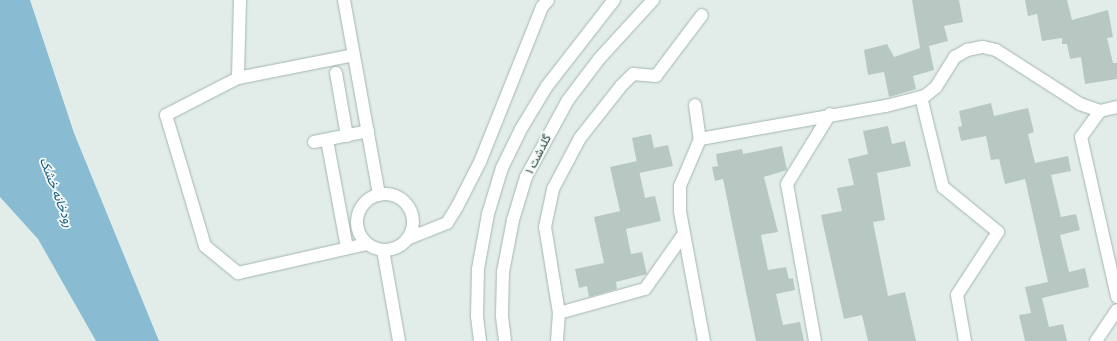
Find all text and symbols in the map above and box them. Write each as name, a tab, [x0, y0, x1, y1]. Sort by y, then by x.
street label: گلدشت ۱	[522, 132, 554, 176]
water label: رودخانه خشک	[37, 155, 77, 229]

